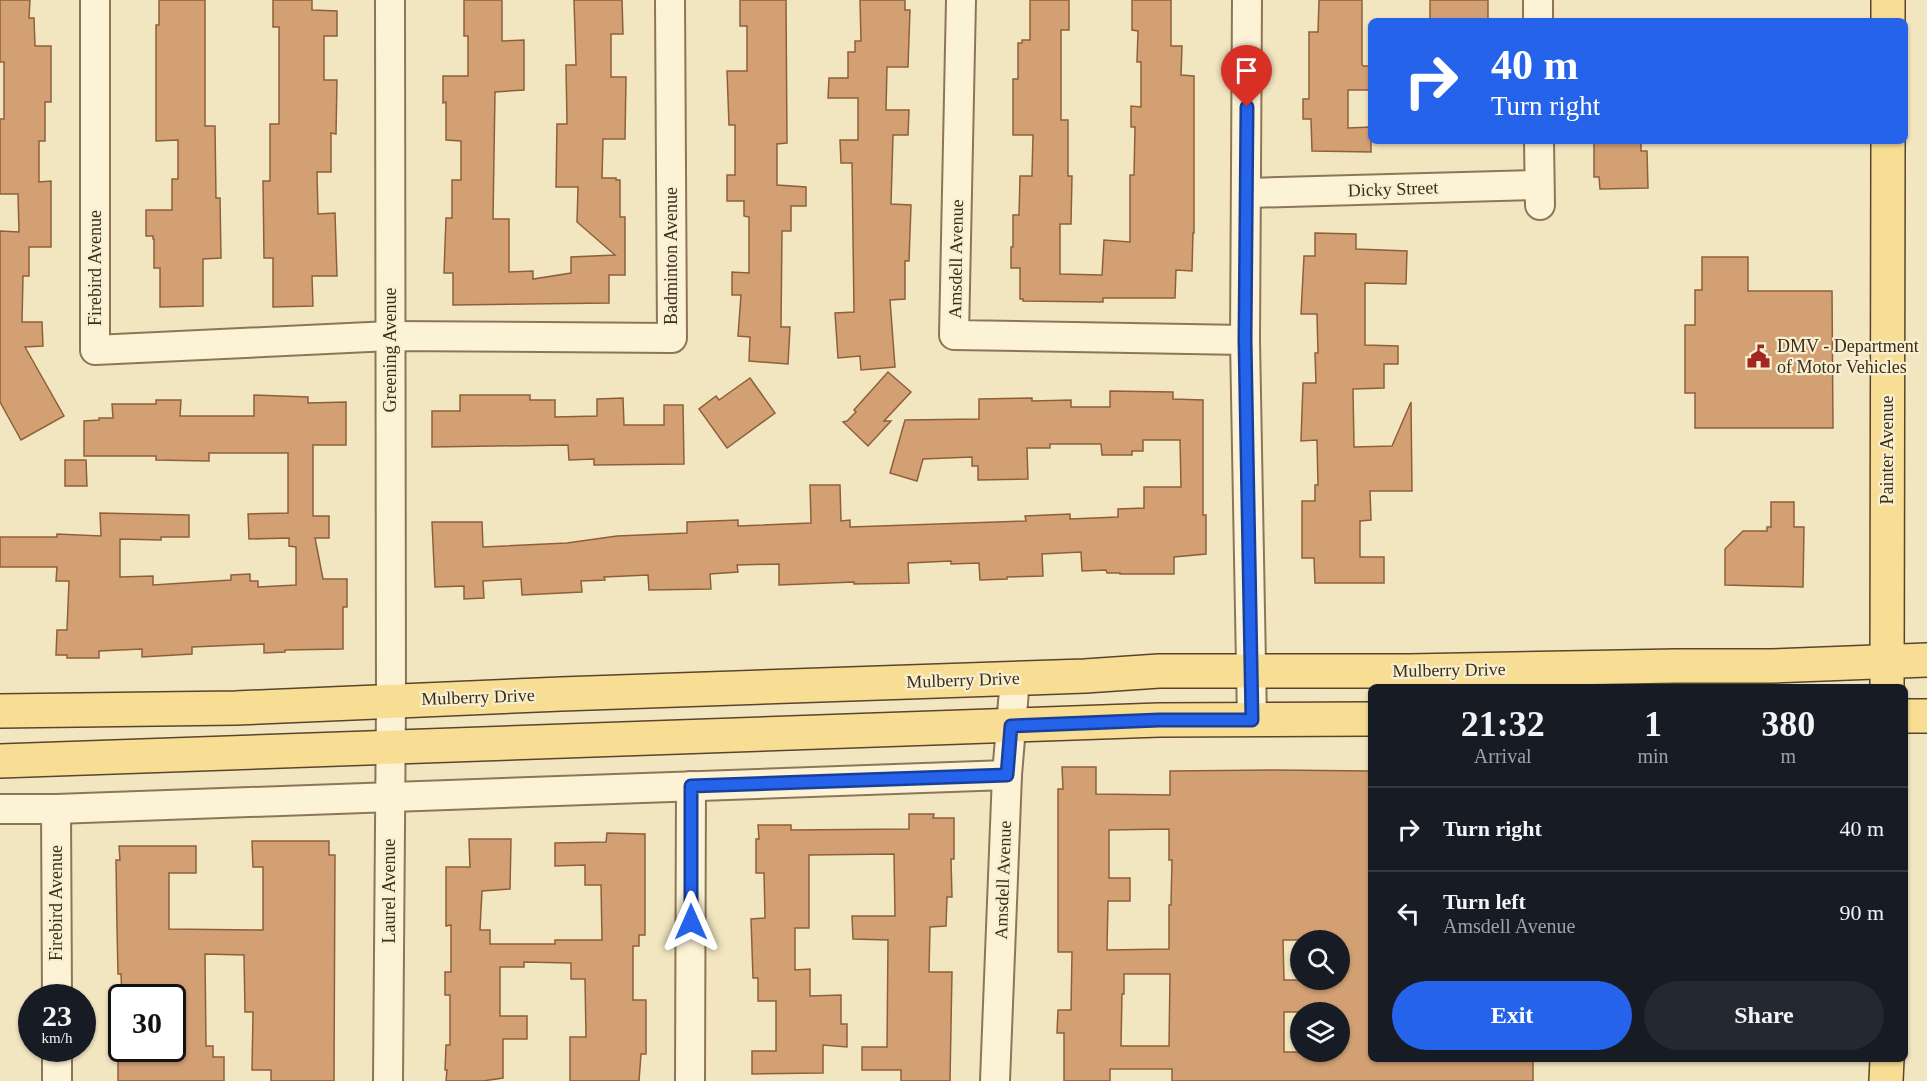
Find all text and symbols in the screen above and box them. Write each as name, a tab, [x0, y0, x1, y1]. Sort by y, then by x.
icon: right	[1392, 42, 1470, 120]
text: 40 m	[1491, 42, 1579, 88]
pin	[1221, 45, 1272, 107]
icon: arrive	[1230, 54, 1263, 87]
text: Turn right	[1491, 91, 1600, 121]
street label: Dicky Street	[1347, 177, 1439, 201]
street label: Badminton Avenue	[661, 187, 681, 325]
street label: Amsdell Avenue	[945, 199, 967, 319]
street label: Firebird Avenue	[85, 210, 105, 326]
street label: Greening Avenue	[380, 287, 400, 413]
place label: DMV - Department of Motor Vehicles	[1777, 336, 1919, 377]
public building icon: DMV - Department of Motor Vehicles	[1746, 343, 1772, 369]
street label: Painter Avenue	[1877, 395, 1897, 505]
street label: Mulberry Drive	[1392, 659, 1506, 681]
street label: Mulberry Drive	[906, 668, 1020, 692]
street label: Mulberry Drive	[421, 685, 535, 709]
text: 21:32	[1461, 704, 1545, 744]
text: 1	[1644, 704, 1662, 744]
text: 380	[1761, 704, 1815, 744]
text: Arrival	[1474, 745, 1532, 767]
text: min	[1637, 745, 1669, 767]
text: m	[1781, 745, 1796, 767]
icon: right	[1392, 813, 1425, 846]
text: Turn right	[1443, 816, 1542, 841]
text: 40 m	[1839, 816, 1884, 841]
street label: Amsdell Avenue	[991, 820, 1015, 940]
street label: Laurel Avenue	[379, 838, 399, 944]
street label: Firebird Avenue	[46, 845, 66, 961]
text: Turn left	[1443, 889, 1526, 914]
position arrow	[659, 890, 723, 954]
icon: left	[1392, 897, 1425, 930]
text: 90 m	[1839, 900, 1884, 925]
text: Amsdell Avenue	[1443, 915, 1575, 937]
map controls	[1290, 930, 1350, 1062]
button: search	[1290, 930, 1350, 990]
button: Exit	[1392, 981, 1632, 1050]
button: Share	[1644, 981, 1884, 1050]
speed limit sign: 30	[108, 984, 186, 1062]
text: 23	[42, 999, 72, 1032]
button: layers	[1290, 1002, 1350, 1062]
text: km/h	[42, 1030, 72, 1046]

